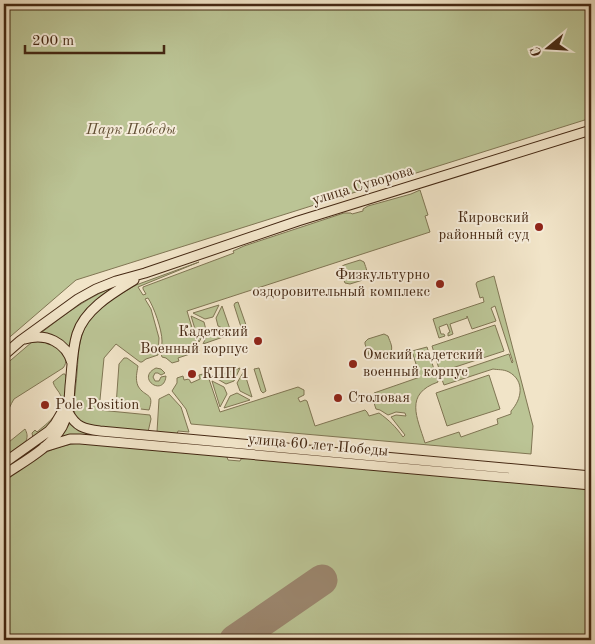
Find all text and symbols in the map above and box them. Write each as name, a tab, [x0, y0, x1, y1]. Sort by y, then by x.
scale bar	[25, 22, 164, 54]
north arrow	[522, 22, 572, 72]
text: 200 m	[32, 34, 74, 49]
text: С	[529, 45, 545, 58]
park label: Парк Победы	[85, 122, 176, 138]
street label: улица Суворова	[311, 163, 416, 209]
place label: Кировский районный суд	[439, 211, 530, 243]
marker: Кировский районный суд	[533, 221, 545, 233]
place label: Физкультурно оздоровительный комплекс	[252, 268, 430, 300]
marker: Физкультурно оздоровительный комплекс	[434, 278, 446, 290]
place label: Кадетский Военный корпус	[140, 325, 248, 357]
marker: Кадетский Военный корпус	[252, 335, 264, 347]
place label: Омский кадетский военный корпус	[363, 348, 483, 380]
marker: Омский кадетский военный корпус	[347, 358, 359, 370]
place label: КПП 1	[202, 367, 249, 382]
marker: КПП 1	[186, 368, 198, 380]
place label: Столовая	[348, 391, 410, 406]
marker: Столовая	[332, 392, 344, 404]
place label: Pole Position	[55, 398, 139, 413]
marker: Pole Position	[39, 399, 51, 411]
street label: улица 60 лет Победы	[247, 432, 389, 460]

